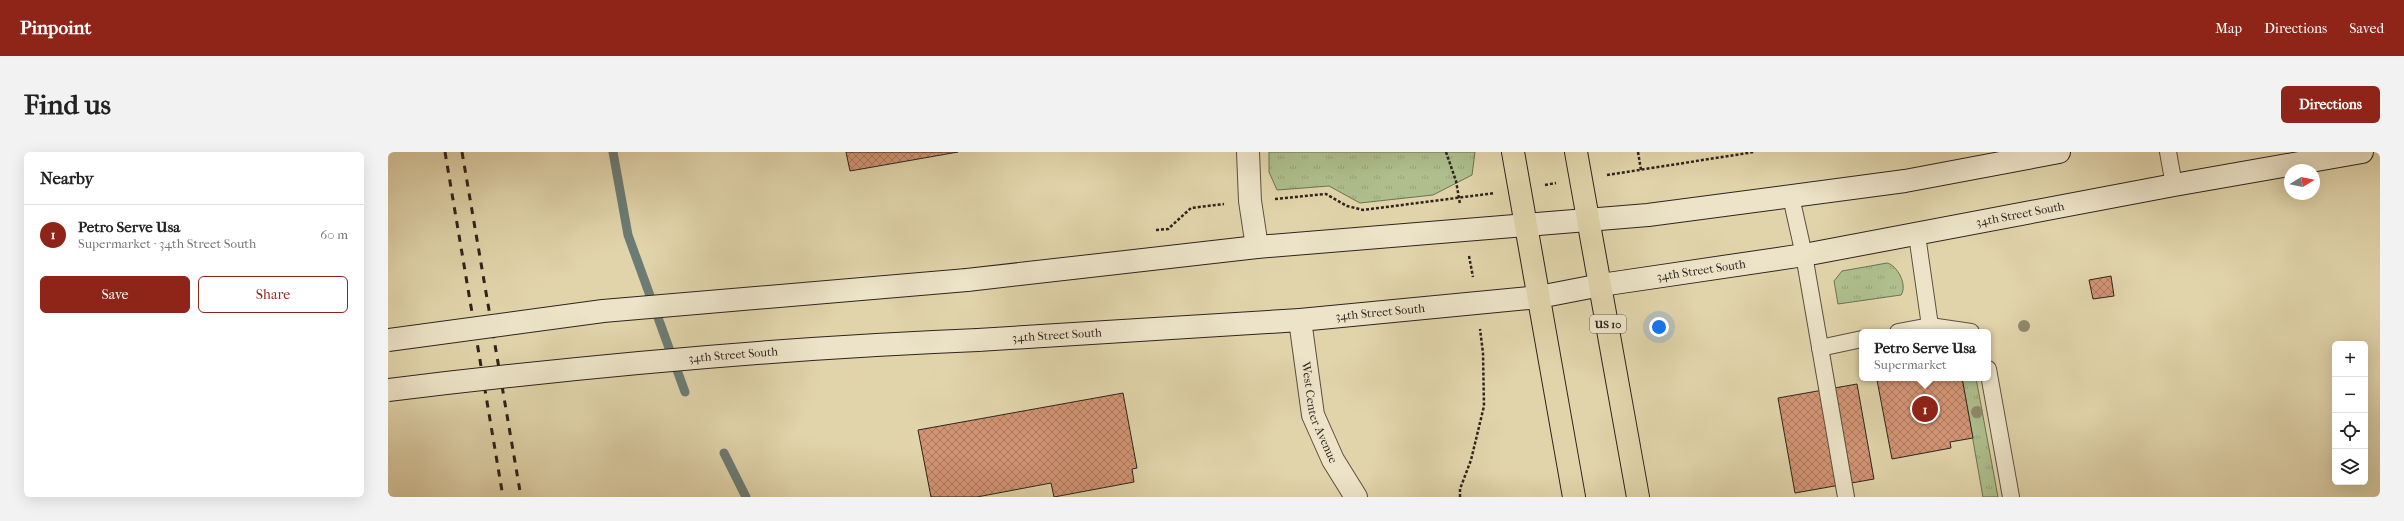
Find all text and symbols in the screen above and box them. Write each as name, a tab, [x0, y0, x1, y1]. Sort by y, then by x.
text: Pinpoint	[20, 17, 91, 39]
text: Map	[2215, 20, 2242, 37]
text: Directions	[2264, 20, 2327, 37]
text: Saved	[2349, 20, 2384, 37]
button: Directions	[2281, 86, 2380, 123]
text: Find us	[24, 88, 111, 121]
north arrow	[2284, 164, 2320, 200]
text: Nearby	[40, 168, 94, 188]
street label: 34th Street South	[1975, 199, 2066, 229]
text: Petro Serve Usa	[78, 218, 180, 236]
text: 1	[51, 227, 55, 242]
text: 60 m	[320, 227, 348, 242]
text: Supermarket · 34th Street South	[78, 236, 256, 251]
street label: 34th Street South	[1656, 257, 1747, 284]
button: Save	[40, 276, 190, 313]
button: Share	[198, 276, 348, 313]
street label: 34th Street South	[1335, 301, 1426, 324]
road number: US 10	[1590, 315, 1626, 333]
your location	[1649, 317, 1669, 337]
street label: 34th Street South	[1012, 325, 1102, 345]
popup	[1859, 329, 1991, 381]
text: Petro Serve Usa	[1874, 339, 1976, 357]
map controls	[2332, 341, 2368, 485]
button: +	[2332, 341, 2368, 377]
street label: 34th Street South	[688, 344, 779, 365]
text: Supermarket	[1874, 357, 1947, 372]
street label: West Center Avenue	[1299, 360, 1341, 465]
button: −	[2332, 377, 2368, 413]
pin: 1	[1912, 394, 1938, 424]
button: locate	[2332, 413, 2368, 449]
button: layers	[2332, 449, 2368, 485]

